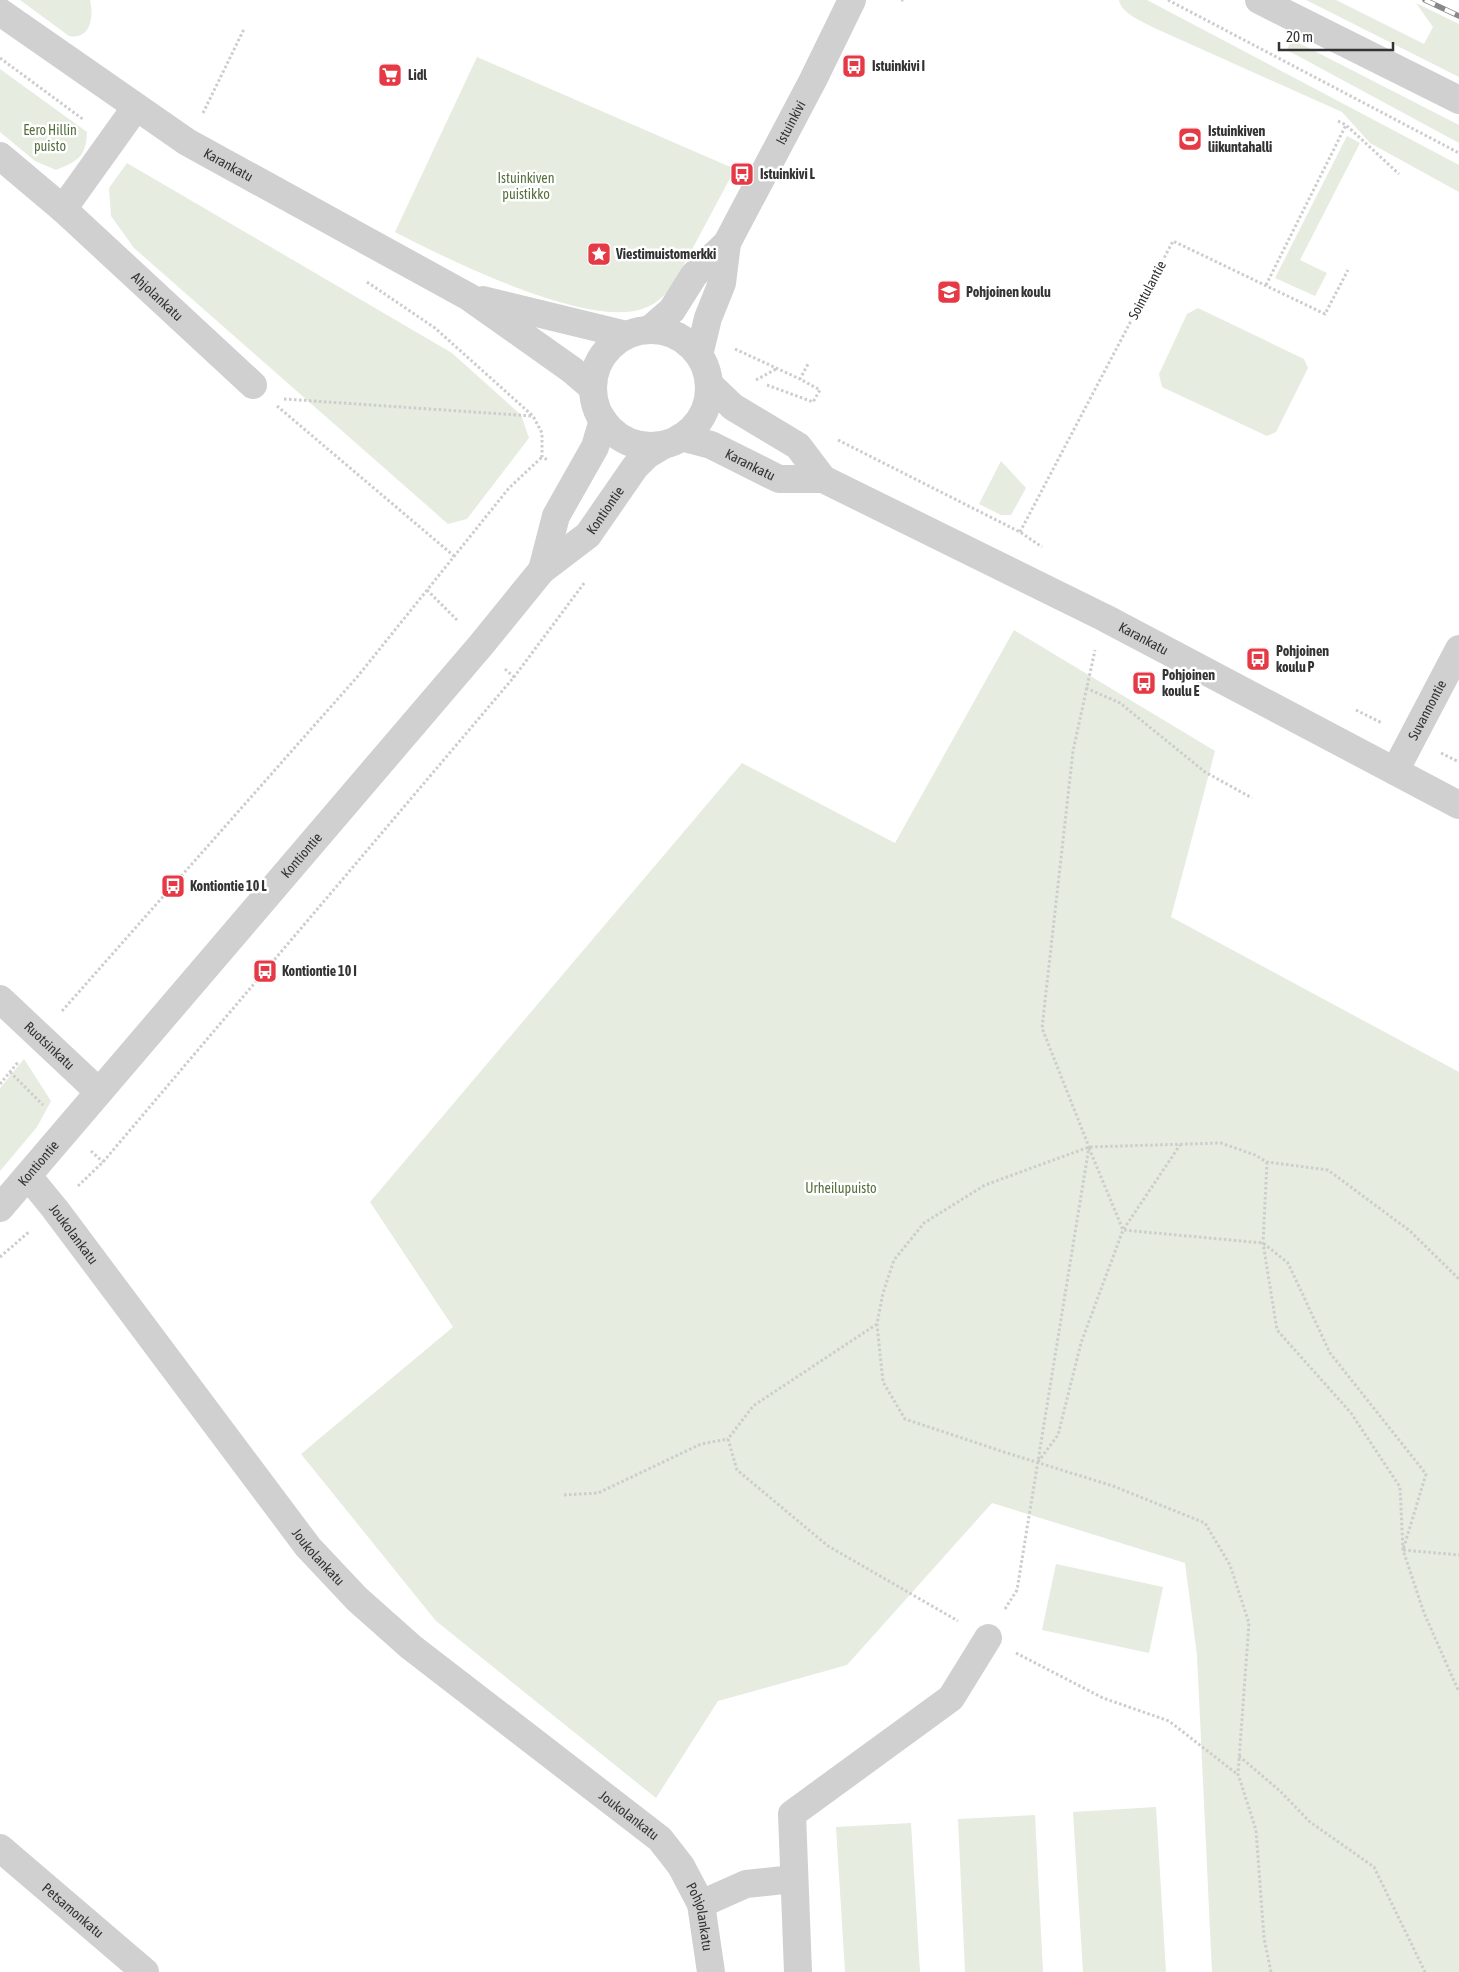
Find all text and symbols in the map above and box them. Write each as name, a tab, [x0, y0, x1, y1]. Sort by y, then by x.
scale bar	[1279, 20, 1393, 52]
text: 20 m	[1286, 28, 1313, 45]
bus stop icon: Istuinkivi I	[841, 53, 867, 79]
place label: Istuinkivi I	[872, 58, 925, 74]
supermarket icon: Lidl	[377, 62, 403, 88]
place label: Lidl	[408, 67, 427, 83]
street label: Istuinkivi	[772, 98, 809, 147]
park label: Eero Hillin puisto	[23, 122, 77, 154]
place label: Istuinkiven liikuntahalli	[1208, 123, 1272, 155]
sports icon: Istuinkiven liikuntahalli	[1177, 126, 1203, 152]
street label: Karankatu	[201, 145, 256, 185]
bus stop icon: Istuinkivi L	[729, 161, 755, 187]
place label: Istuinkivi L	[760, 166, 816, 182]
park label: Istuinkiven puistikko	[497, 170, 555, 202]
place icon: Viestimuistomerkki	[586, 241, 612, 267]
place label: Viestimuistomerkki	[615, 246, 716, 262]
street label: Sointulantie	[1125, 258, 1169, 322]
street label: Ahjolankatu	[128, 269, 186, 324]
school or university icon: Pohjoinen koulu	[936, 279, 962, 305]
place label: Pohjoinen koulu	[966, 284, 1051, 300]
street label: Karankatu	[723, 445, 778, 484]
street label: Kontiontie	[583, 483, 627, 537]
street label: Karankatu	[1116, 619, 1171, 658]
place label: Pohjoinen koulu P	[1276, 643, 1329, 675]
bus stop icon: Pohjoinen koulu P	[1245, 646, 1271, 672]
place label: Pohjoinen koulu E	[1162, 667, 1215, 699]
bus stop icon: Pohjoinen koulu E	[1131, 670, 1157, 696]
street label: Suvannontie	[1405, 677, 1449, 743]
street label: Kontiontie	[278, 829, 325, 881]
bus stop icon: Kontiontie 10 L	[160, 873, 186, 899]
place label: Kontiontie 10 L	[190, 878, 267, 894]
bus stop icon: Kontiontie 10 I	[252, 958, 278, 984]
place label: Kontiontie 10 I	[282, 963, 357, 979]
street label: Ruotsinkatu	[21, 1018, 78, 1073]
street label: Kontiontie	[15, 1137, 62, 1189]
park label: Urheilupuisto	[805, 1180, 877, 1196]
street label: Joukolankatu	[46, 1201, 101, 1267]
street label: Joukolankatu	[289, 1525, 348, 1589]
street label: Joukolankatu	[596, 1787, 662, 1843]
street label: Petsamonkatu	[39, 1880, 107, 1941]
street label: Pohjolankatu	[683, 1880, 716, 1952]

